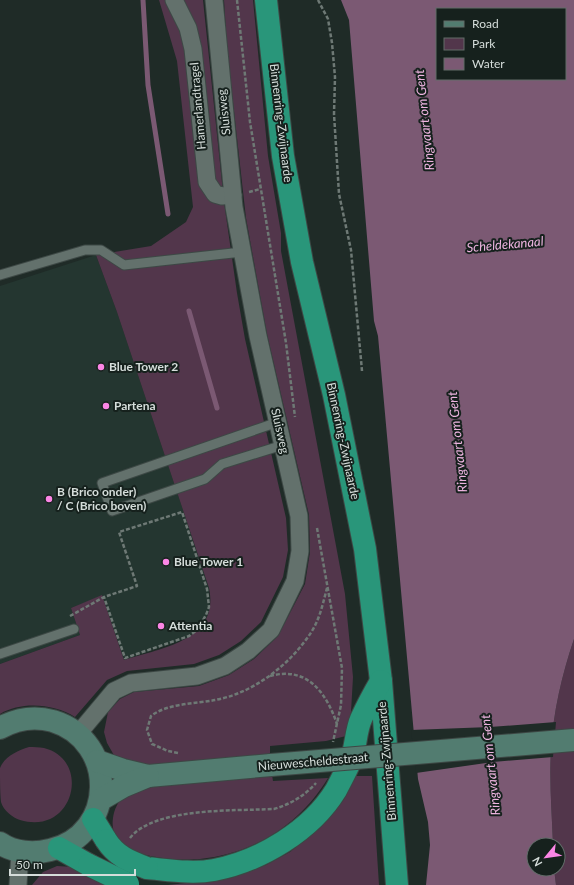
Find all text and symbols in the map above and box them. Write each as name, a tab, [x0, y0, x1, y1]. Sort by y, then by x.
legend	[436, 8, 566, 80]
text: Road	[472, 16, 499, 31]
text: Park	[472, 36, 496, 51]
text: Water	[472, 56, 505, 71]
street label: Hamerlandtragel	[186, 62, 209, 150]
street label: Binnenring-Zwijnaarde	[267, 63, 296, 183]
water label: Ringvaart om Gent	[411, 68, 437, 171]
street label: Sluisweg	[214, 88, 233, 136]
water label: Scheldekanaal	[466, 233, 544, 255]
place label: Blue Tower 2	[109, 359, 178, 374]
marker: Blue Tower 2	[96, 362, 106, 372]
street label: Binnenring-Zwijnaarde	[324, 381, 363, 501]
water label: Ringvaart om Gent	[444, 390, 470, 493]
place label: Partena	[114, 398, 156, 413]
marker: Partena	[101, 401, 111, 411]
street label: Sluisweg	[268, 407, 293, 455]
place label: B (Brico onder) / C (Brico boven)	[57, 484, 146, 513]
marker: B (Brico onder) / C (Brico boven)	[44, 494, 54, 504]
place label: Blue Tower 1	[174, 554, 243, 569]
marker: Blue Tower 1	[161, 557, 171, 567]
place label: Attentia	[168, 618, 212, 633]
marker: Attentia	[156, 621, 166, 631]
street label: Binnenring-Zwijnaarde	[374, 701, 399, 821]
water label: Ringvaart om Gent	[477, 713, 503, 816]
street label: Nieuwescheldestraat	[257, 749, 369, 774]
north arrow	[526, 837, 566, 877]
scale bar	[10, 851, 135, 877]
text: N	[529, 855, 545, 869]
text: 50 m	[16, 857, 43, 872]

